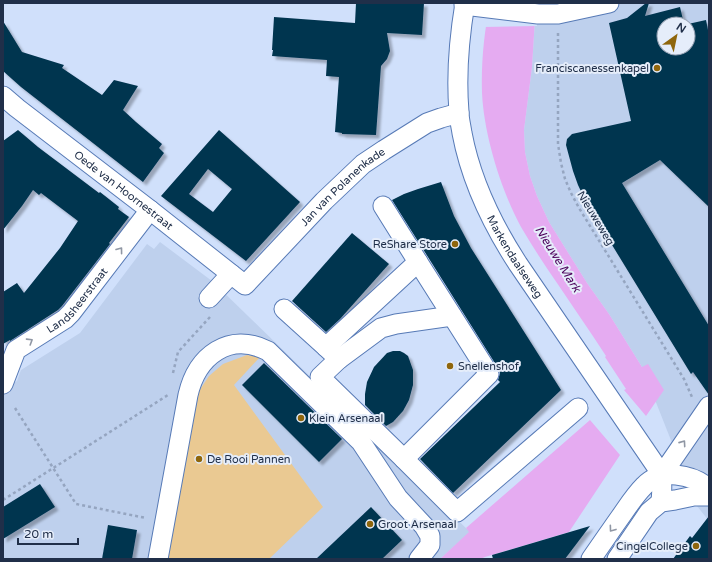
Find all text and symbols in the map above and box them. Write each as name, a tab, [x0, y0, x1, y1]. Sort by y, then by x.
north arrow	[656, 16, 696, 56]
text: N	[674, 20, 688, 36]
place label: Franciscanessenkapel	[535, 62, 649, 75]
marker: Franciscanessenkapel	[652, 63, 662, 73]
street label: Jan van Polanenkade	[298, 145, 388, 229]
street label: Oede van Hoornestraat	[71, 148, 175, 233]
street label: Nieuweweg	[574, 189, 617, 248]
street label: Markendaalseweg	[484, 213, 545, 301]
water label: Nieuwe Mark	[532, 223, 585, 296]
place label: ReShare Store	[373, 238, 447, 251]
marker: ReShare Store	[450, 239, 460, 249]
one-way arrow	[115, 247, 122, 254]
street label: Landsheerstraat	[44, 265, 110, 336]
one-way arrow	[26, 338, 33, 346]
place label: Snellenshof	[458, 360, 520, 373]
marker: Snellenshof	[445, 361, 455, 371]
place label: Klein Arsenaal	[309, 412, 383, 425]
marker: Klein Arsenaal	[296, 413, 306, 423]
one-way arrow	[678, 441, 685, 448]
place label: De Rooi Pannen	[207, 453, 291, 466]
marker: De Rooi Pannen	[194, 454, 204, 464]
place label: Groot Arsenaal	[378, 518, 456, 531]
marker: Groot Arsenaal	[365, 519, 375, 529]
scale bar	[18, 520, 78, 546]
one-way arrow	[610, 524, 617, 531]
text: 20 m	[24, 527, 53, 541]
place label: CingelCollege	[616, 540, 688, 553]
marker: CingelCollege	[691, 541, 701, 551]

